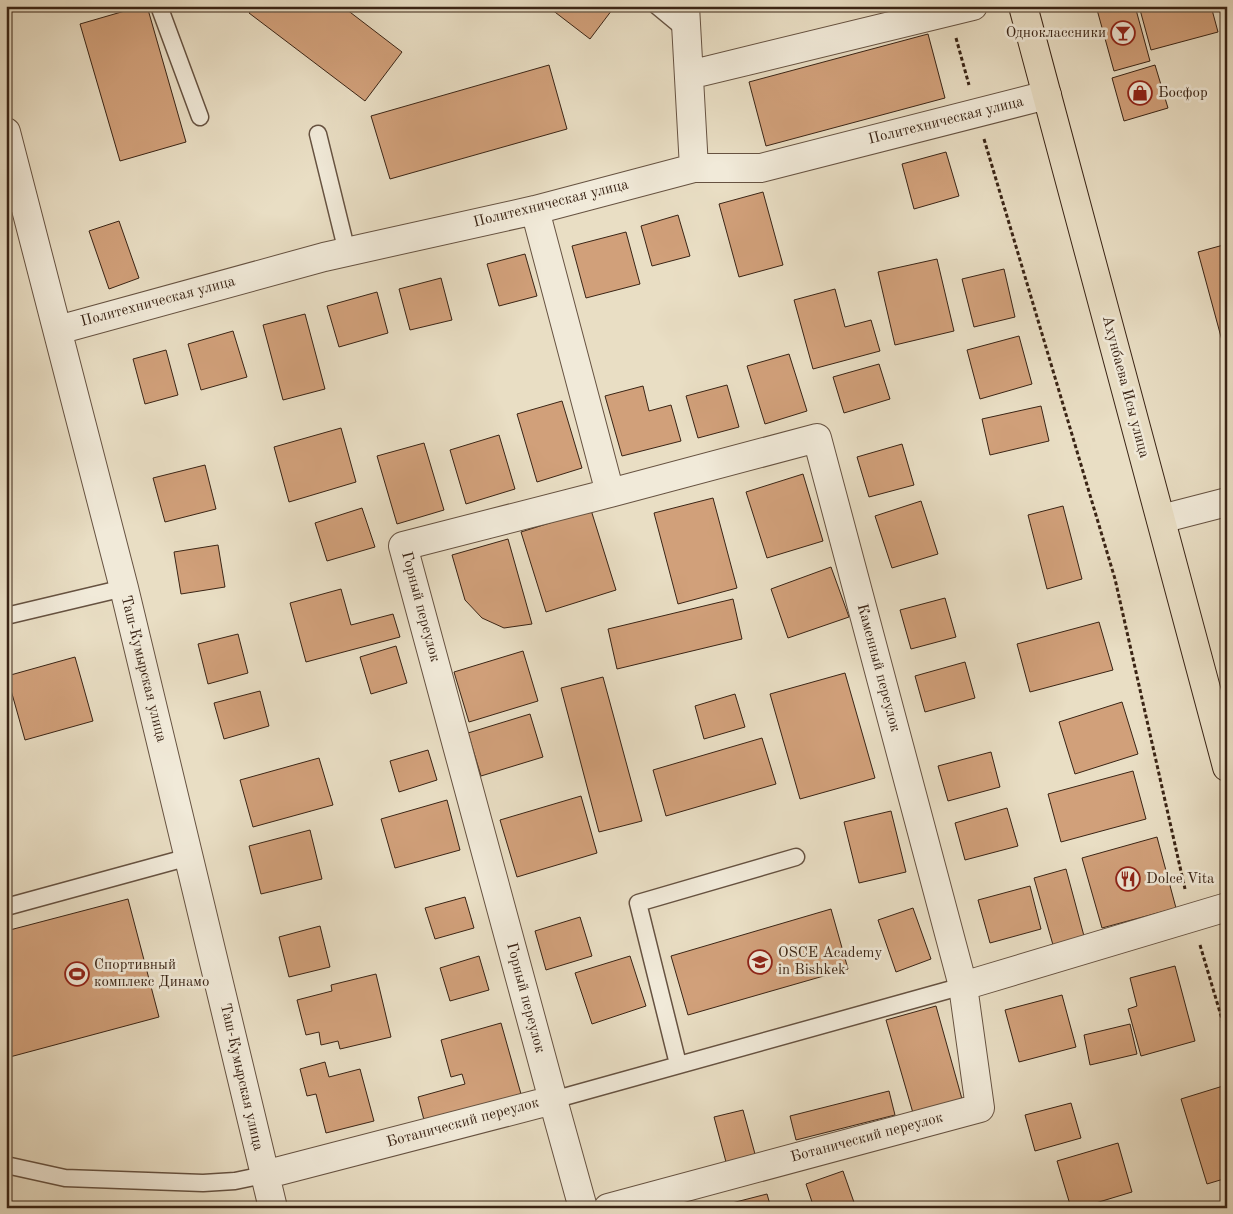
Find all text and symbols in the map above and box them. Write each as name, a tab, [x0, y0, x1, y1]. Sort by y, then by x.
bar icon: Одноклассники	[1110, 20, 1136, 46]
place label: Одноклассники	[1006, 26, 1106, 41]
shop icon: Босфор	[1127, 80, 1153, 106]
place label: Босфор	[1158, 86, 1208, 101]
street label: Политехническая улица	[867, 94, 1026, 148]
street label: Политехническая улица	[472, 177, 631, 231]
street label: Политехническая улица	[79, 274, 237, 330]
street label: Ахунбаева Исы улица	[1099, 314, 1151, 460]
street label: Горный переулок	[398, 550, 442, 664]
street label: Таш-Кумырская улица	[118, 594, 169, 744]
street label: Каменный переулок	[854, 602, 902, 734]
restaurant icon: Dolce Vita	[1115, 866, 1141, 892]
place label: Dolce Vita	[1146, 872, 1215, 887]
street label: Горный переулок	[503, 941, 547, 1055]
place label: OSCE Academy in Bishkek	[778, 946, 882, 978]
school or university icon: OSCE Academy in Bishkek	[747, 949, 773, 975]
place label: Спортивный комплекс Динамо	[94, 958, 209, 990]
sports icon: Спортивный комплекс Динамо	[64, 961, 90, 987]
street label: Таш-Кумырская улица	[217, 1002, 265, 1153]
street label: Ботанический переулок	[385, 1095, 541, 1151]
street label: Ботанический переулок	[789, 1110, 945, 1166]

